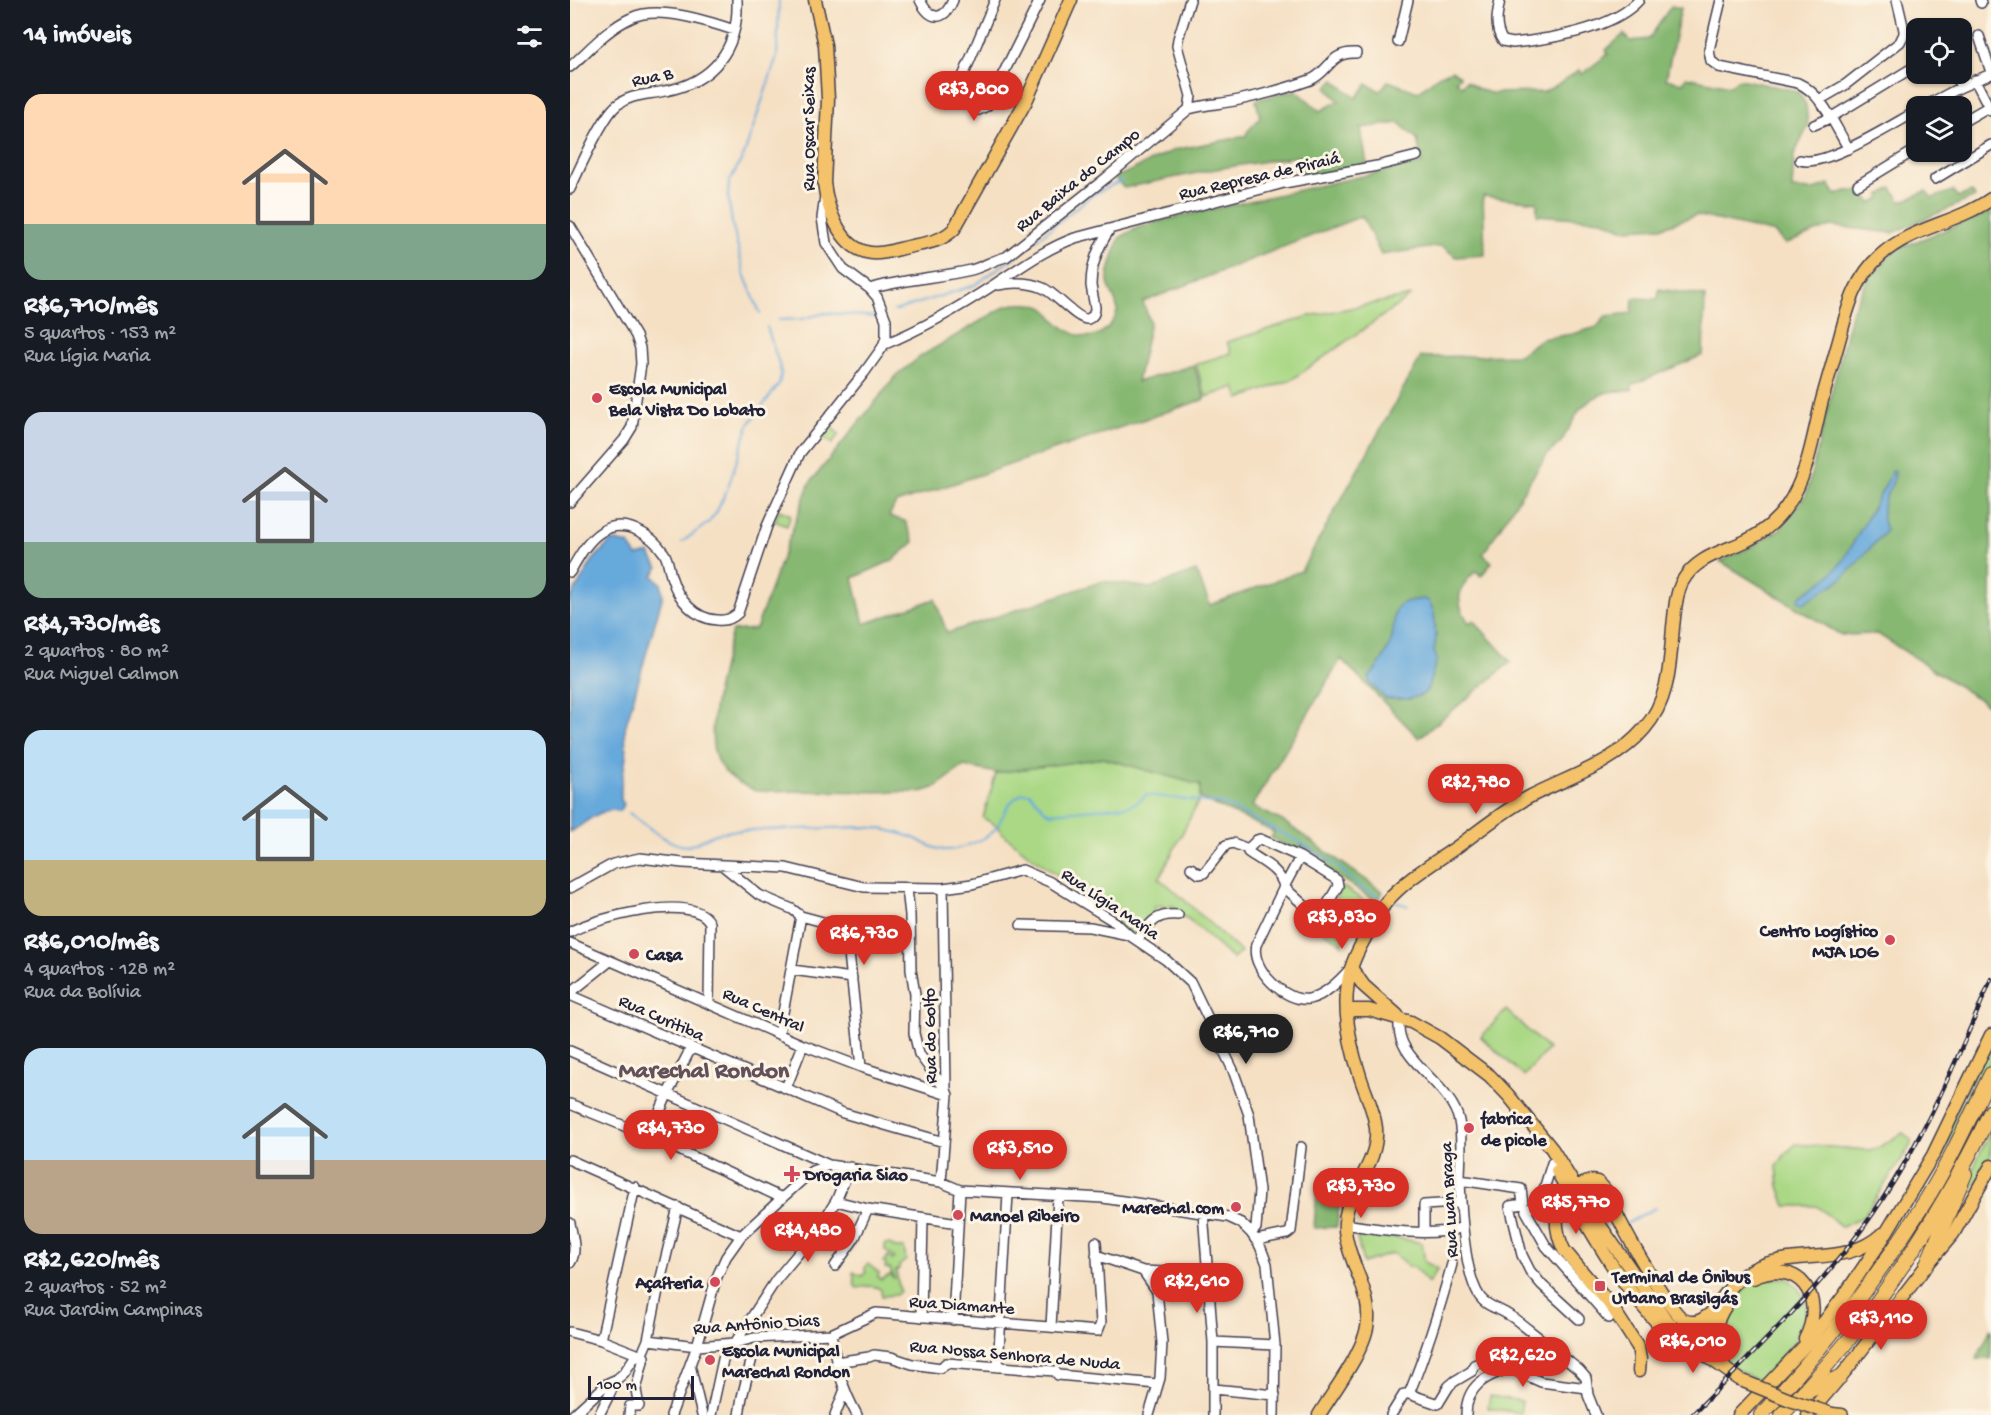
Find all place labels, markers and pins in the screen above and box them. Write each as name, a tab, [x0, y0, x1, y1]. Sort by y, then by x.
pin: R$3,800	[919, 71, 1029, 122]
place label: Escola Municipal Bela Vista Do Lobato	[608, 380, 766, 422]
marker: Escola Municipal Bela Vista Do Lobato	[590, 391, 604, 405]
pin: R$2,780	[1421, 764, 1531, 815]
pin: R$3,830	[1287, 899, 1397, 950]
pin: R$6,730	[809, 915, 919, 966]
place label: Centro Logístico MJA LOG	[1759, 922, 1880, 964]
marker: Centro Logístico MJA LOG	[1883, 933, 1897, 947]
place label: Casa	[645, 946, 683, 967]
marker: Casa	[627, 947, 641, 961]
pin: R$6,710	[1191, 1014, 1301, 1065]
pin: R$4,730	[616, 1110, 726, 1161]
place label: fabrica de picole	[1480, 1110, 1547, 1152]
marker: fabrica de picole	[1462, 1121, 1476, 1135]
pin: R$3,510	[965, 1130, 1075, 1181]
place label: Drogaria Siao	[802, 1166, 908, 1187]
marker: Drogaria Siao	[785, 1167, 799, 1181]
pin: R$3,730	[1306, 1168, 1416, 1219]
pin: R$5,770	[1521, 1184, 1631, 1235]
place label: Marechal.com	[1122, 1199, 1224, 1220]
marker: Marechal.com	[1229, 1200, 1243, 1214]
place label: Manoel Ribeiro	[970, 1207, 1080, 1228]
marker: Manoel Ribeiro	[951, 1208, 965, 1222]
pin: R$4,480	[753, 1212, 863, 1263]
pin: R$2,610	[1142, 1263, 1252, 1314]
place label: Terminal de Ônibus Urbano Brasilgás	[1610, 1268, 1751, 1310]
place label: Açaíteria	[634, 1274, 704, 1295]
marker: Açaíteria	[708, 1275, 722, 1289]
marker: Terminal de Ônibus Urbano Brasilgás	[1593, 1279, 1607, 1293]
pin: R$3,110	[1826, 1300, 1936, 1351]
pin: R$6,010	[1638, 1323, 1748, 1374]
pin: R$2,620	[1468, 1337, 1578, 1388]
place label: Escola Municipal Marechal Rondon	[722, 1342, 850, 1384]
marker: Escola Municipal Marechal Rondon	[703, 1353, 717, 1367]

